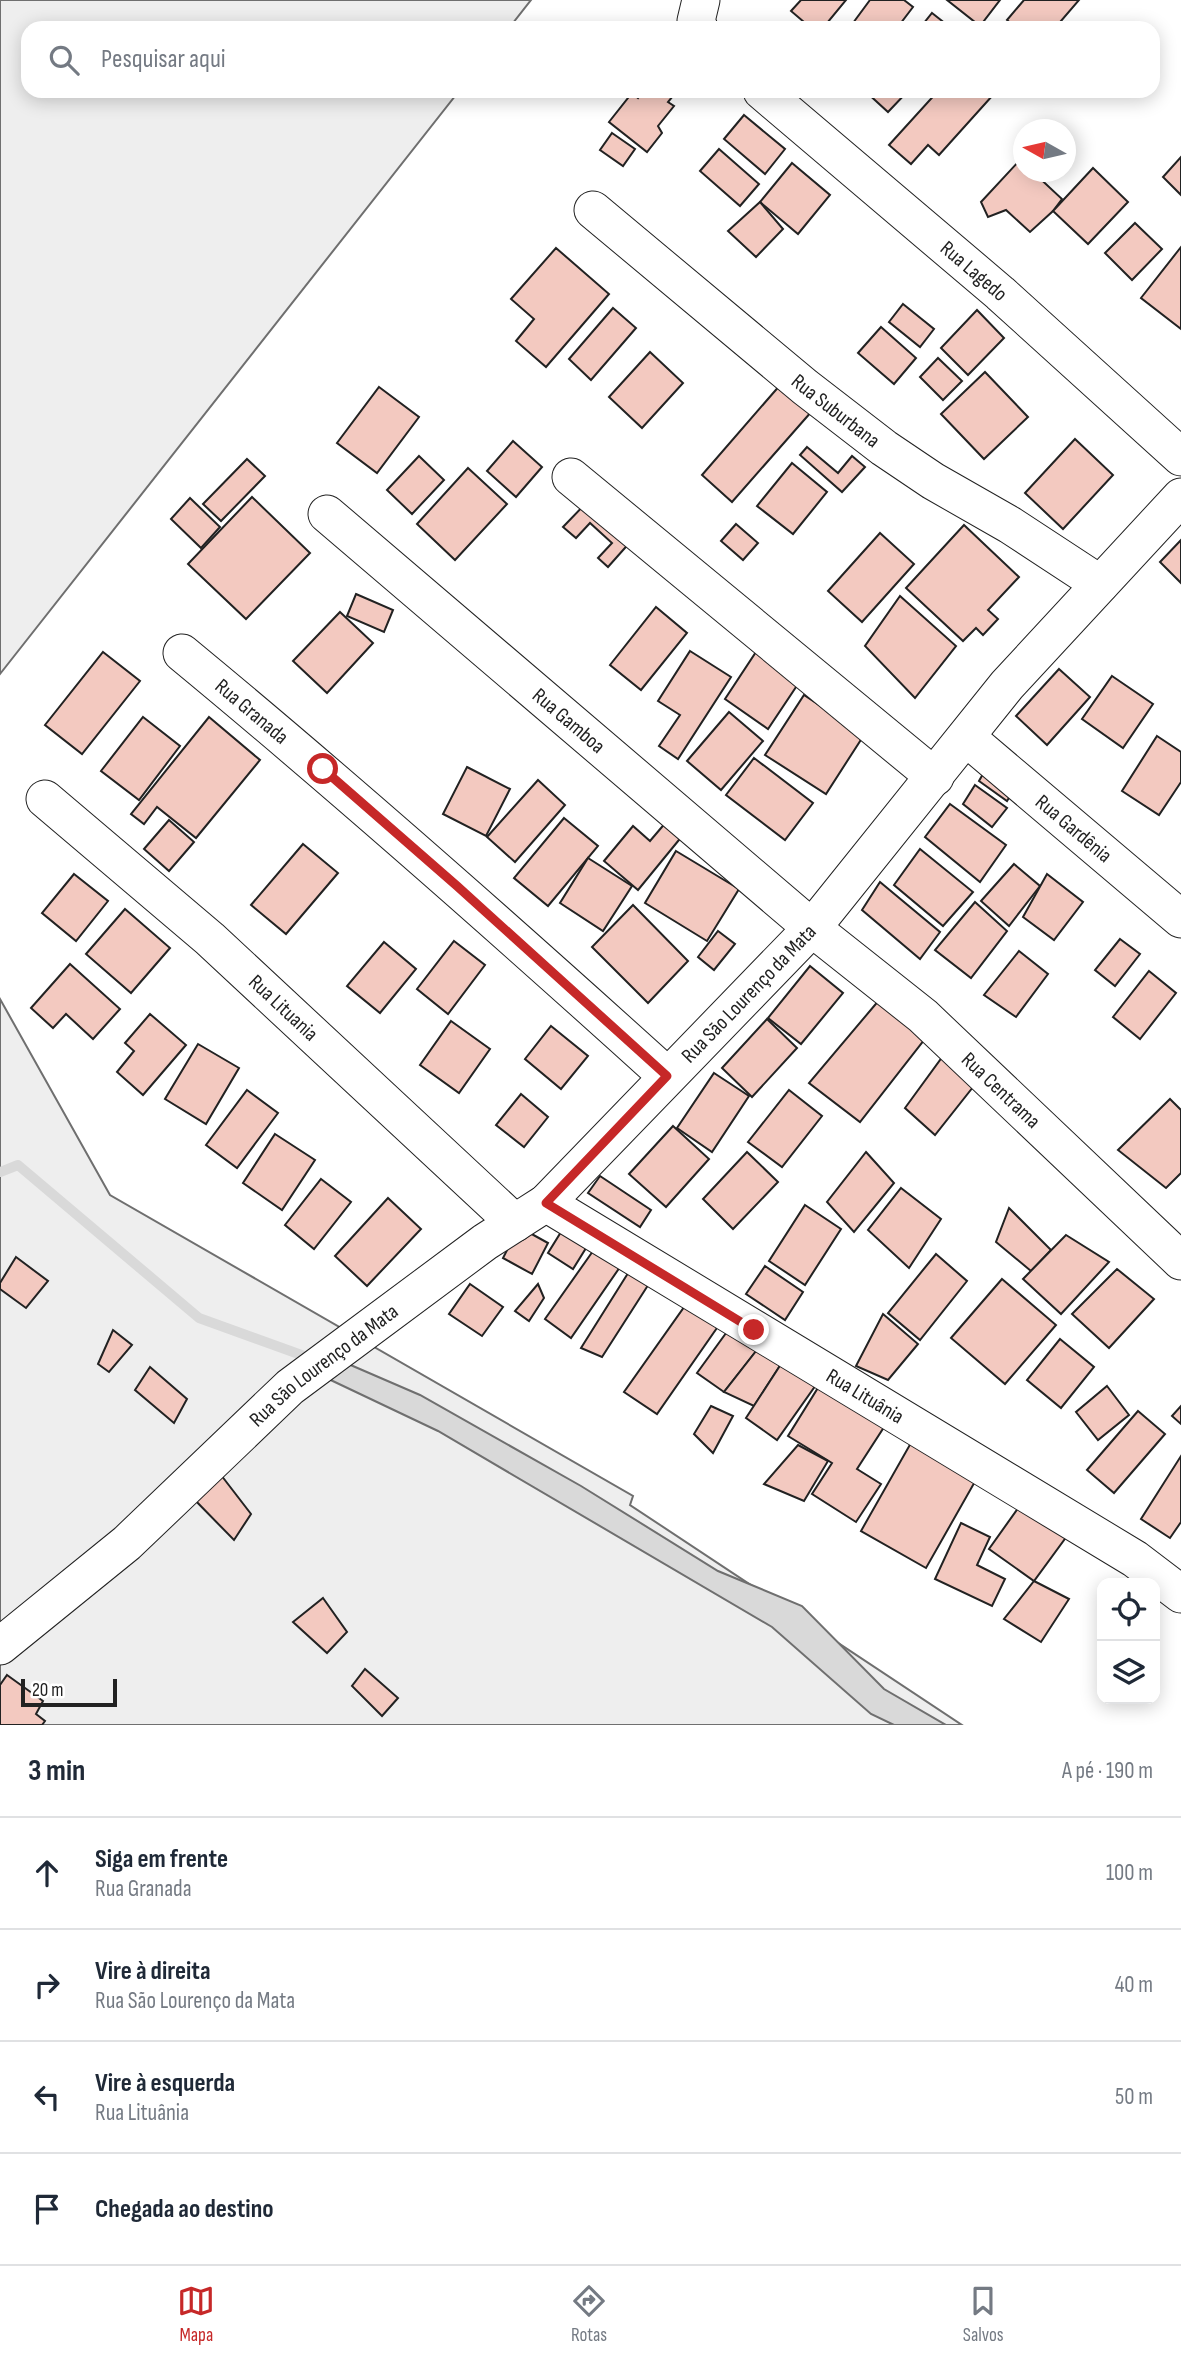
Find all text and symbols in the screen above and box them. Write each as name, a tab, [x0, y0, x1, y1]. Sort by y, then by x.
search box	[21, 21, 1160, 98]
icon: search	[45, 41, 83, 79]
text: Pesquisar aqui	[101, 44, 226, 75]
north arrow	[1013, 119, 1076, 182]
street label: Rua Lagedo	[935, 235, 1013, 306]
street label: Rua Suburbana	[786, 369, 885, 453]
street label: Rua Granada	[210, 673, 294, 749]
street label: Rua Gamboa	[528, 683, 610, 758]
route start	[307, 753, 338, 784]
street label: Rua Gardênia	[1031, 789, 1117, 868]
street label: Rua São Lourenço da Mata	[676, 919, 821, 1068]
street label: Rua Lituania	[244, 969, 324, 1046]
street label: Rua Centrama	[956, 1047, 1046, 1133]
street label: Rua São Lourenço da Mata	[244, 1299, 403, 1432]
route end	[738, 1314, 769, 1345]
street label: Rua Lituânia	[822, 1363, 908, 1429]
map controls	[1097, 1578, 1160, 1704]
button: locate	[1097, 1578, 1160, 1641]
button: layers	[1097, 1641, 1160, 1704]
scale bar	[21, 1676, 117, 1708]
text: 20 m	[32, 1679, 64, 1702]
text: 3 min	[28, 1753, 85, 1789]
text: A pé · 190 m	[1062, 1757, 1153, 1785]
text: Siga em frente	[95, 1844, 228, 1875]
icon: ahead	[28, 1854, 66, 1892]
text: 100 m	[1106, 1859, 1153, 1887]
text: Rua Granada	[95, 1875, 192, 1903]
text: Vire à direita	[95, 1956, 211, 1987]
icon: right	[28, 1966, 66, 2004]
text: 40 m	[1115, 1971, 1153, 1999]
text: Rua São Lourenço da Mata	[95, 1987, 295, 2015]
text: Vire à esquerda	[95, 2068, 235, 2099]
icon: left	[28, 2078, 66, 2116]
text: 50 m	[1115, 2083, 1153, 2111]
text: Rua Lituânia	[95, 2099, 189, 2127]
icon: arrive	[28, 2190, 66, 2228]
text: Chegada ao destino	[95, 2194, 274, 2225]
tab: Mapa	[177, 2282, 215, 2347]
tab: Rotas	[570, 2282, 608, 2347]
tab: Salvos	[963, 2282, 1004, 2347]

